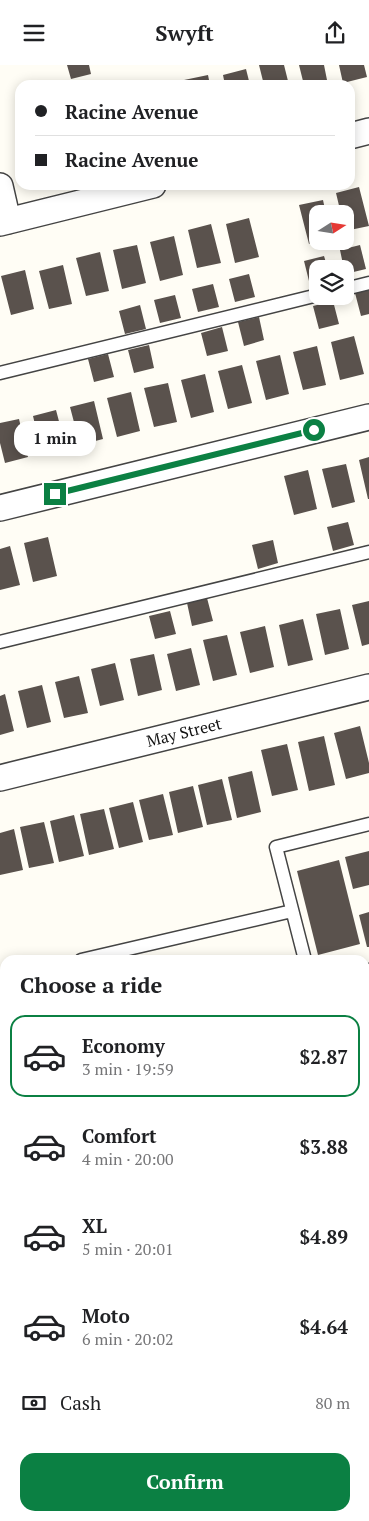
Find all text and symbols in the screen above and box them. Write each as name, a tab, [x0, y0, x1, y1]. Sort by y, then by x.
text: Swyft	[155, 18, 214, 47]
icon: menu	[20, 19, 48, 47]
icon: share	[321, 19, 349, 47]
text: Racine Avenue	[65, 99, 199, 124]
text: Racine Avenue	[65, 147, 199, 172]
north arrow	[309, 205, 354, 250]
map controls	[309, 205, 354, 305]
button: layers	[309, 260, 354, 305]
route start	[303, 419, 325, 441]
callout: 1 min	[14, 421, 96, 457]
text: 1 min	[33, 427, 77, 449]
route end	[44, 483, 66, 505]
street label: May Street	[144, 712, 224, 752]
text: Choose a ride	[20, 970, 162, 999]
text: Economy	[82, 1033, 165, 1058]
icon: car	[22, 1034, 67, 1079]
text: $2.87	[299, 1044, 348, 1069]
text: 3 min · 19:59	[82, 1058, 174, 1080]
text: Comfort	[82, 1123, 157, 1148]
icon: car	[22, 1124, 67, 1169]
text: $3.88	[299, 1134, 348, 1159]
text: 4 min · 20:00	[82, 1148, 174, 1170]
text: XL	[82, 1213, 107, 1238]
icon: car	[22, 1214, 67, 1259]
text: $4.89	[299, 1224, 348, 1249]
text: 5 min · 20:01	[82, 1238, 174, 1260]
text: Moto	[82, 1303, 130, 1328]
icon: car	[22, 1304, 67, 1349]
text: $4.64	[299, 1314, 348, 1339]
text: 6 min · 20:02	[82, 1328, 174, 1350]
icon: cash	[20, 1389, 48, 1417]
text: Cash	[60, 1390, 101, 1415]
text: 80 m	[315, 1392, 350, 1414]
button: Confirm	[20, 1453, 350, 1511]

